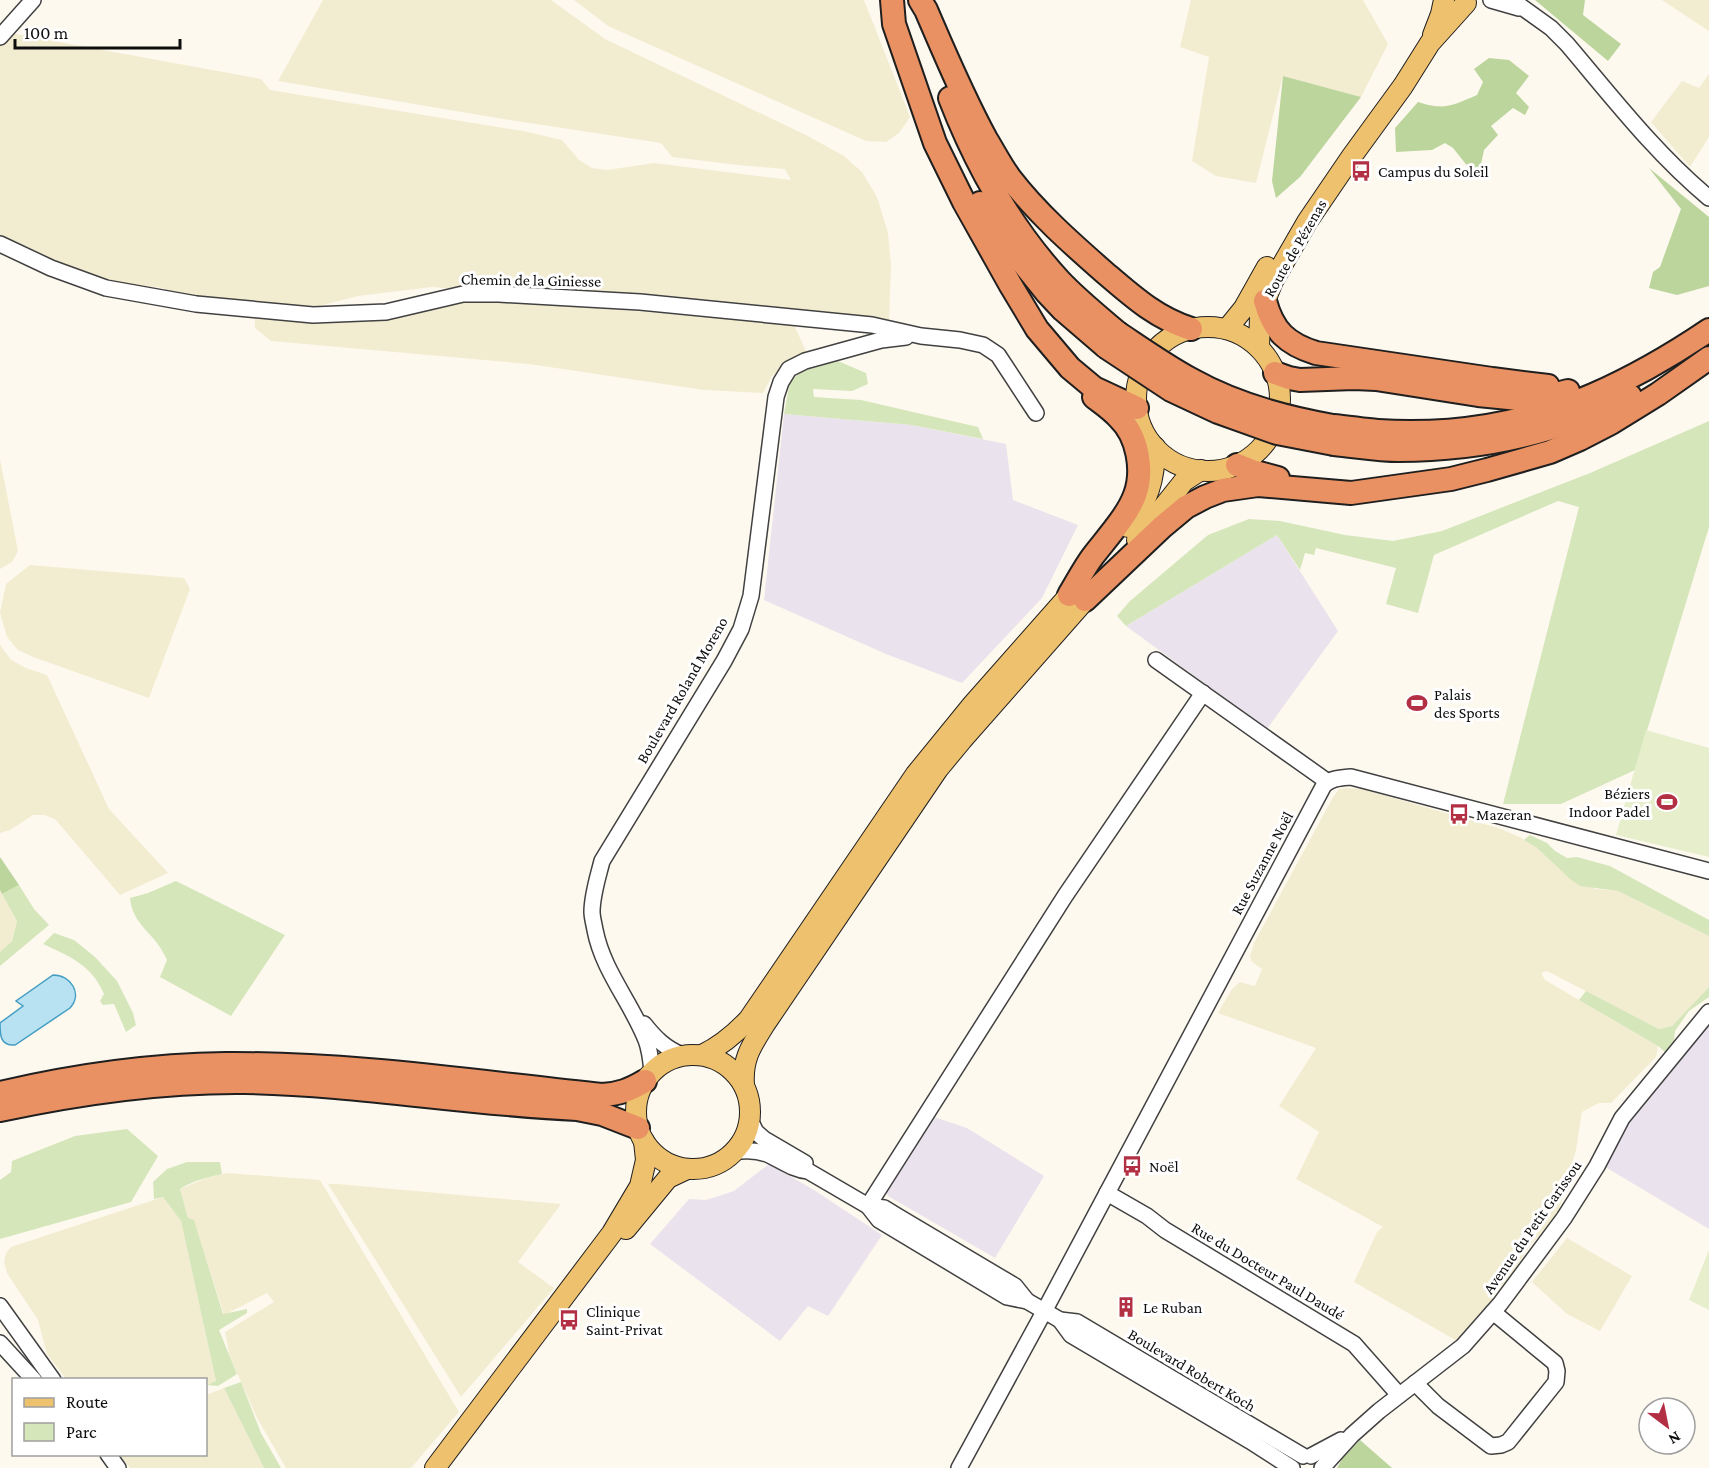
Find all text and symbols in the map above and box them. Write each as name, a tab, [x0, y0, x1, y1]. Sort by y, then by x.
scale bar	[15, 12, 180, 50]
text: 100 m	[24, 23, 69, 43]
bus stop icon: Campus du Soleil	[1349, 159, 1373, 183]
place label: Campus du Soleil	[1378, 163, 1489, 181]
street label: Route de Pézenas	[1260, 196, 1330, 300]
street label: Chemin de la Giniesse	[461, 270, 601, 290]
street label: Boulevard Roland Moreno	[633, 614, 731, 766]
place label: Palais des Sports	[1434, 686, 1500, 722]
sports icon: Palais des Sports	[1405, 691, 1429, 715]
place label: Béziers Indoor Padel	[1569, 785, 1650, 820]
sports icon: Béziers Indoor Padel	[1655, 790, 1679, 814]
bus stop icon: Mazeran	[1447, 802, 1471, 826]
place label: Mazeran	[1476, 806, 1532, 823]
street label: Rue Suzanne Noël	[1228, 809, 1296, 917]
bus stop icon: Noël	[1120, 1154, 1144, 1178]
street label: Avenue du Petit Garissou	[1479, 1157, 1585, 1297]
place label: Noël	[1149, 1158, 1179, 1175]
street label: Rue du Docteur Paul Daudé	[1189, 1219, 1347, 1323]
building icon: Le Ruban	[1114, 1295, 1138, 1319]
place label: Le Ruban	[1143, 1299, 1203, 1316]
place label: Clinique Saint-Privat	[586, 1303, 663, 1338]
bus stop icon: Clinique Saint-Privat	[557, 1308, 581, 1332]
street label: Boulevard Robert Koch	[1125, 1325, 1259, 1415]
legend	[12, 1378, 207, 1456]
text: Route	[66, 1392, 108, 1412]
north arrow	[1637, 1396, 1697, 1456]
text: Parc	[66, 1422, 97, 1442]
text: N	[1665, 1428, 1684, 1448]

